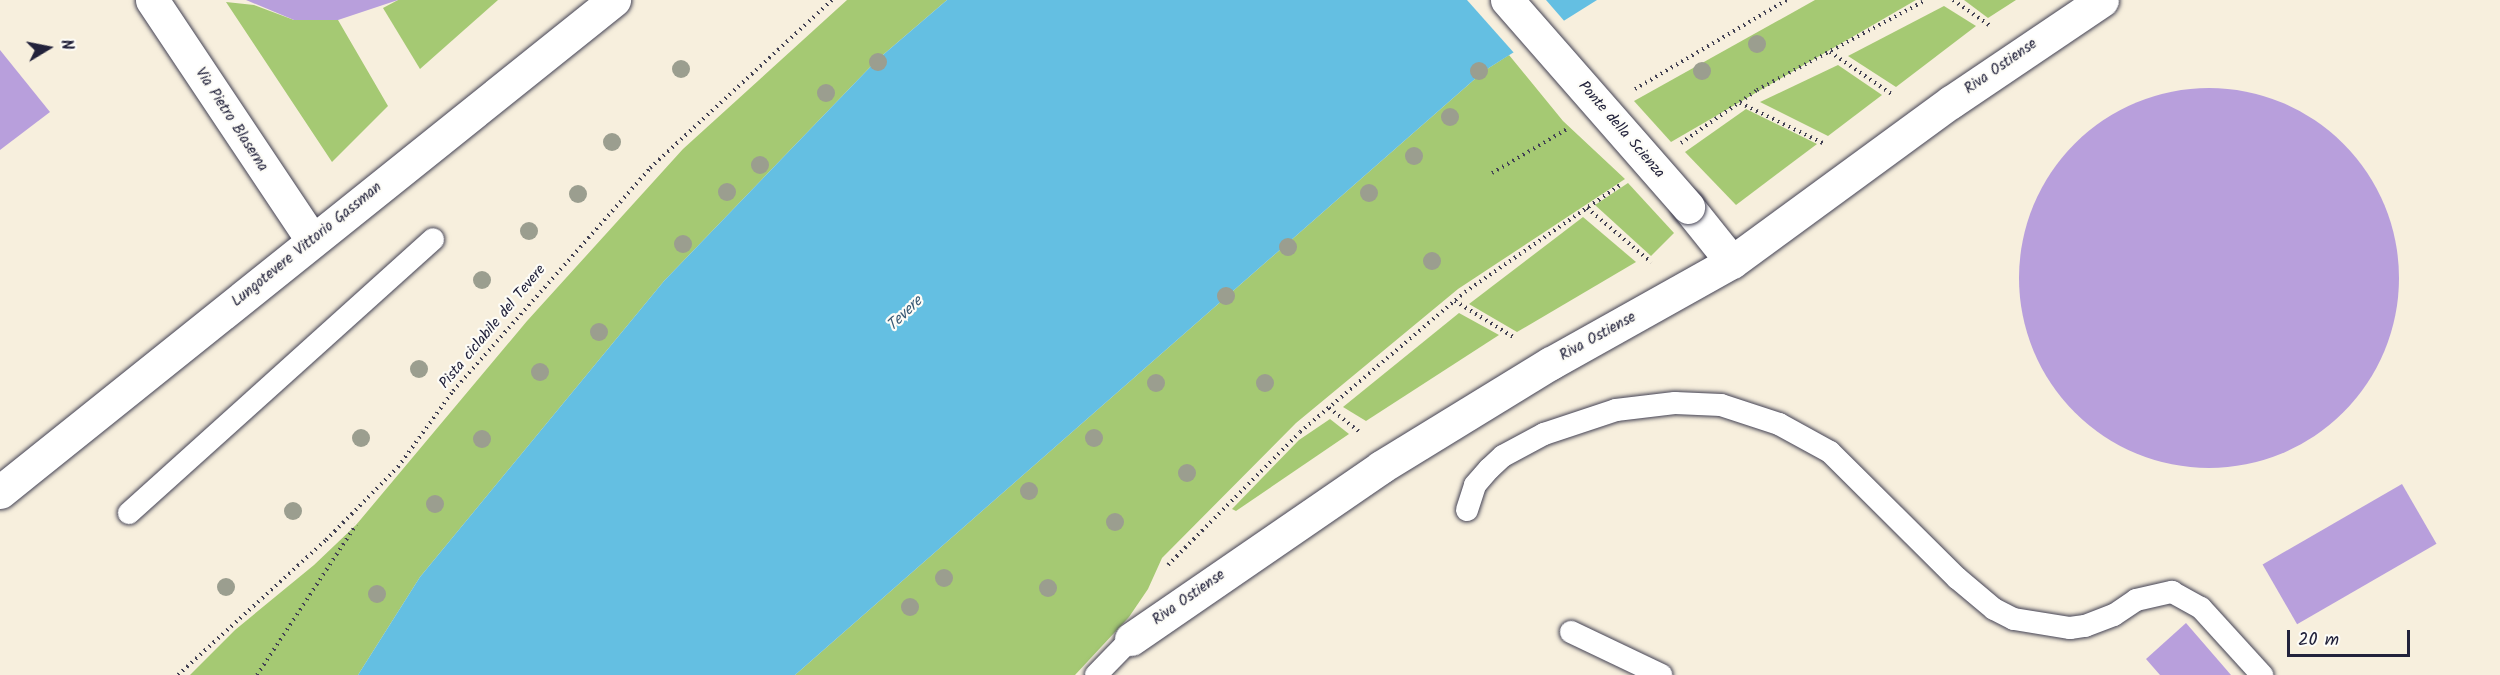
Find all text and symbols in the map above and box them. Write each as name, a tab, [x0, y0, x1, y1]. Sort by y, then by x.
north arrow	[18, 18, 78, 78]
street label: Riva Ostiense	[1961, 35, 2041, 99]
text: N	[53, 38, 79, 52]
street label: Via Pietro Blaserna	[191, 65, 271, 175]
street label: Ponte della Scienza	[1574, 78, 1668, 182]
street label: Lungotevere Vittorio Gassman	[228, 179, 386, 311]
street label: Pista ciclabile del Tevere	[436, 261, 550, 393]
water label: Tevere	[883, 292, 927, 336]
street label: Riva Ostiense	[1557, 309, 1639, 365]
street label: Riva Ostiense	[1149, 566, 1229, 630]
scale bar	[2290, 618, 2413, 656]
text: 20 m	[2298, 626, 2339, 655]

